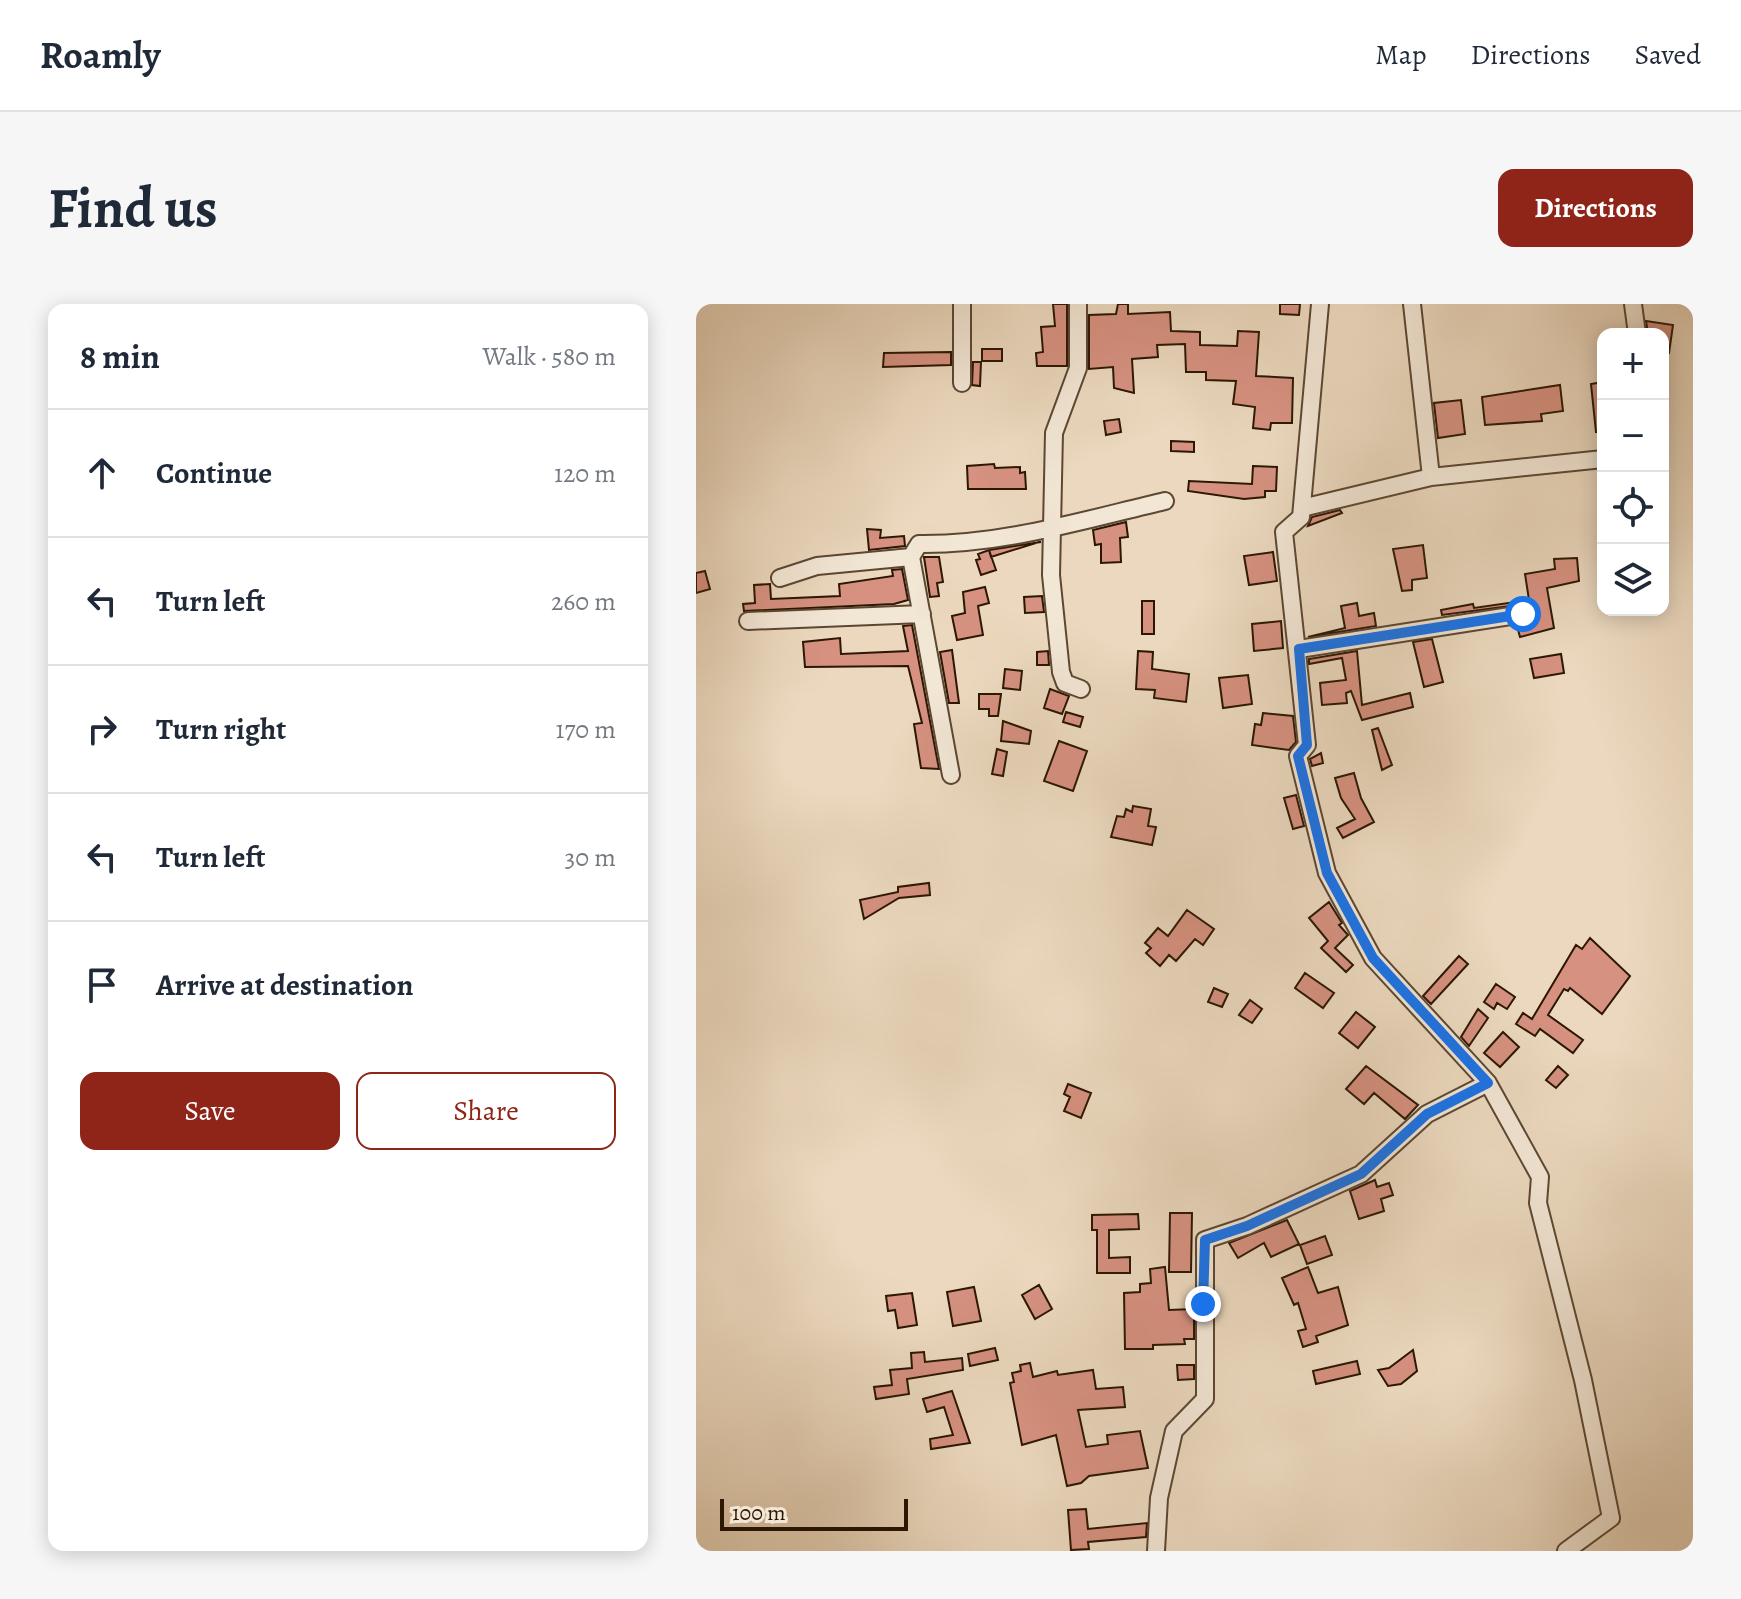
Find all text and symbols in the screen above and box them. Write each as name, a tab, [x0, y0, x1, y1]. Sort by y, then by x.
text: Roamly	[40, 29, 161, 81]
text: Map	[1375, 36, 1426, 74]
text: Directions	[1470, 36, 1591, 74]
text: Saved	[1635, 36, 1701, 74]
button: Directions	[1498, 169, 1693, 247]
text: Find us	[48, 170, 218, 246]
map controls	[1597, 328, 1669, 616]
button: +	[1597, 328, 1669, 400]
text: 8 min	[80, 333, 160, 380]
text: Walk · 580 m	[483, 339, 616, 374]
button: −	[1597, 400, 1669, 472]
icon: ahead	[80, 451, 124, 495]
text: Continue	[156, 453, 272, 493]
text: 120 m	[554, 456, 616, 491]
button: locate	[1597, 472, 1669, 544]
button: layers	[1597, 544, 1669, 616]
icon: left	[80, 579, 124, 623]
text: Turn left	[156, 581, 265, 621]
text: 260 m	[551, 584, 616, 619]
route start	[1505, 596, 1541, 632]
icon: right	[80, 707, 124, 751]
text: Turn right	[156, 709, 286, 749]
text: 170 m	[556, 712, 616, 747]
icon: left	[80, 835, 124, 879]
text: Turn left	[156, 837, 265, 877]
text: 30 m	[565, 840, 616, 875]
icon: arrive	[80, 963, 124, 1007]
text: Arrive at destination	[156, 965, 413, 1005]
button: Save	[80, 1072, 340, 1150]
button: Share	[356, 1072, 616, 1150]
route end	[1185, 1286, 1221, 1322]
scale bar	[720, 1495, 908, 1531]
text: 100 m	[732, 1498, 786, 1528]

